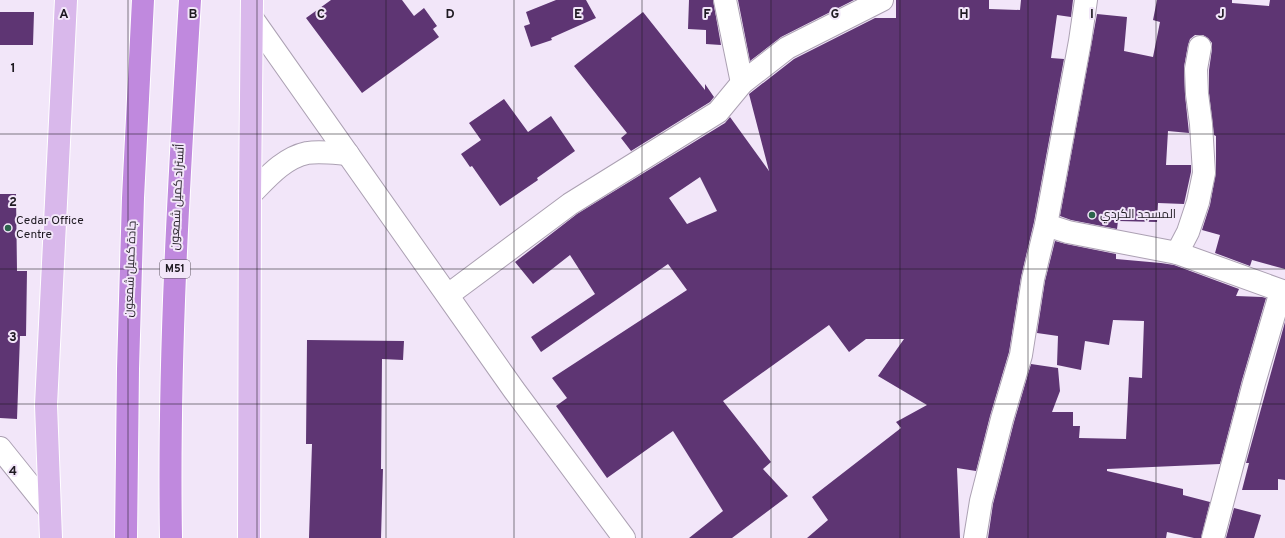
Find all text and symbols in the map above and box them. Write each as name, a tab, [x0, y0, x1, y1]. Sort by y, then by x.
text: A	[59, 7, 69, 23]
text: B	[189, 7, 198, 23]
text: C	[317, 7, 325, 23]
text: D	[445, 7, 455, 23]
text: E	[574, 7, 582, 23]
text: F	[703, 7, 711, 23]
text: G	[831, 7, 840, 23]
text: H	[959, 7, 969, 23]
text: I	[1090, 7, 1094, 23]
text: J	[1217, 7, 1225, 23]
text: 1	[10, 61, 16, 77]
street label: أتستراد كميل شمعون	[166, 143, 189, 251]
text: 2	[9, 195, 17, 211]
place label: المسجد الكردي	[1100, 207, 1176, 224]
marker: المسجد الكردي	[1087, 210, 1097, 220]
place label: Cedar Office Centre	[16, 213, 84, 243]
street label: جادة كميل شمعون	[121, 220, 141, 318]
marker: Cedar Office Centre	[3, 223, 13, 233]
road number: M51	[160, 260, 190, 278]
text: 3	[9, 330, 17, 346]
text: 4	[9, 464, 17, 480]

